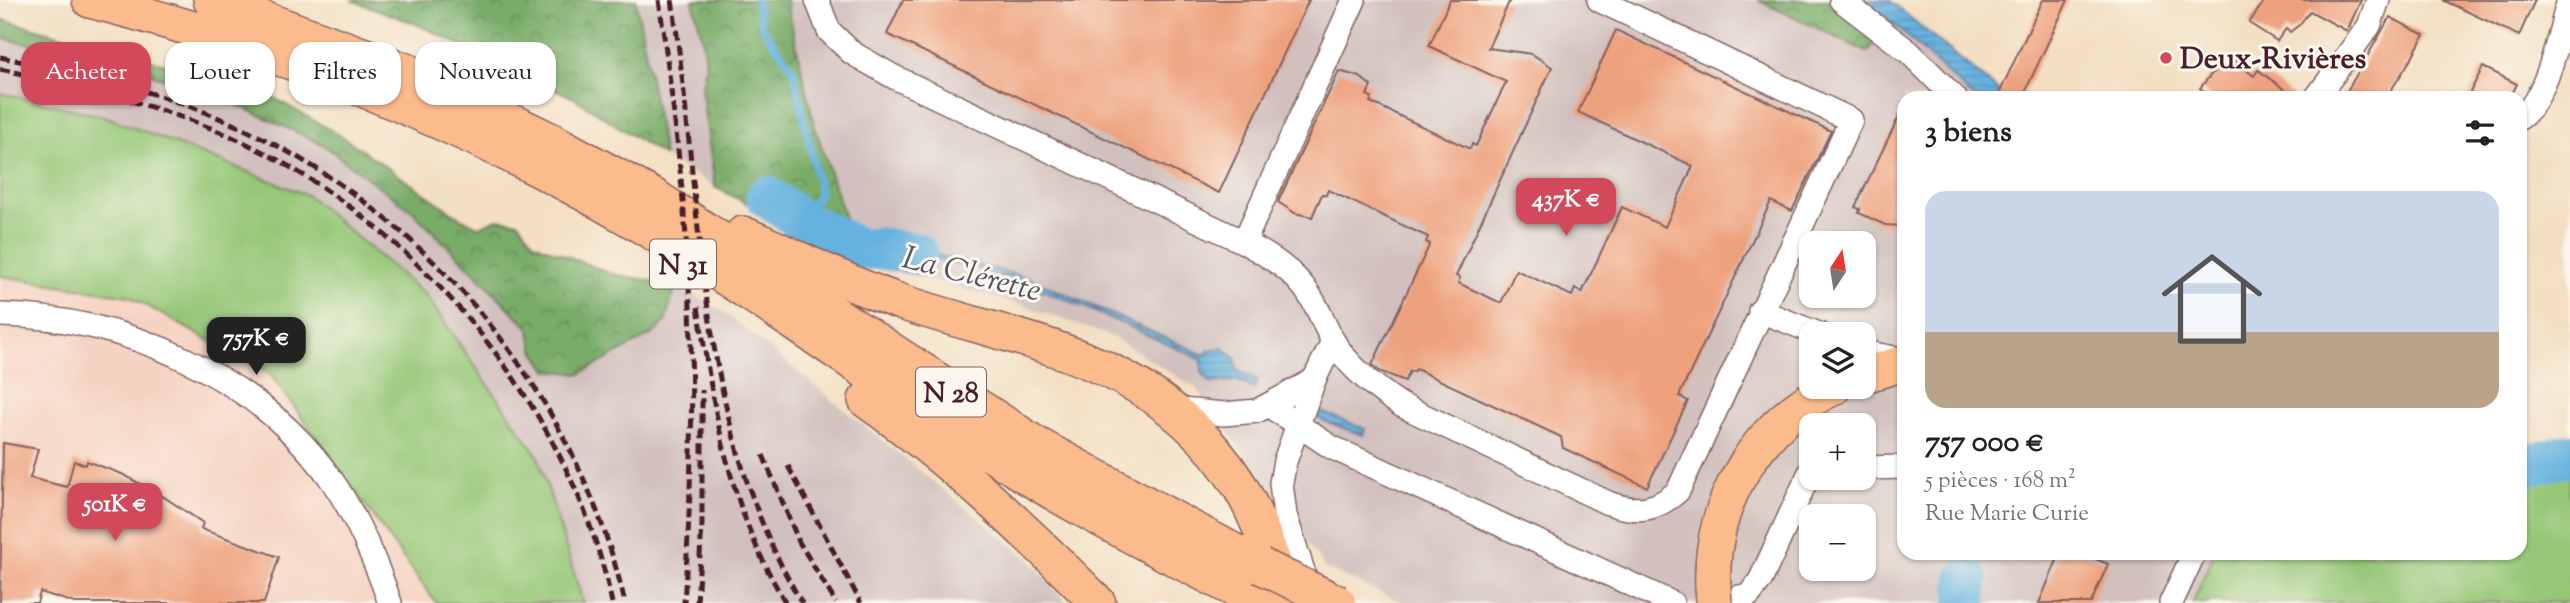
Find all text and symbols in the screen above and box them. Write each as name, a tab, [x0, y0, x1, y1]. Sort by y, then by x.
place label: Deux-Rivières	[2180, 39, 2367, 82]
chip: Acheter	[21, 42, 151, 105]
chip: Louer	[165, 42, 275, 105]
chip: Filtres	[289, 42, 401, 105]
chip: Nouveau	[415, 42, 556, 105]
marker: Deux-Rivières	[2158, 50, 2174, 66]
text: 3 biens	[1925, 112, 2012, 155]
icon: filters	[2461, 114, 2499, 152]
pin: 437K €	[1509, 178, 1623, 238]
text: 437K €	[1532, 184, 1600, 217]
north arrow	[1799, 231, 1876, 308]
map controls	[1799, 231, 1876, 581]
water label: La Clérette	[897, 236, 1045, 315]
icon: home	[2149, 236, 2275, 362]
road number: N 31	[650, 240, 716, 288]
pin: 757K €	[199, 318, 313, 377]
button: layers	[1799, 322, 1876, 399]
text: 757K €	[223, 323, 289, 356]
road number: N 28	[916, 368, 986, 416]
button: +	[1799, 413, 1876, 490]
text: 757 000 €	[1925, 422, 2044, 465]
text: 5 pièces · 168 m²	[1925, 465, 2076, 498]
pin: 501K €	[58, 484, 172, 543]
text: 501K €	[83, 489, 147, 522]
text: Rue Marie Curie	[1925, 498, 2089, 531]
button: −	[1799, 504, 1876, 581]

